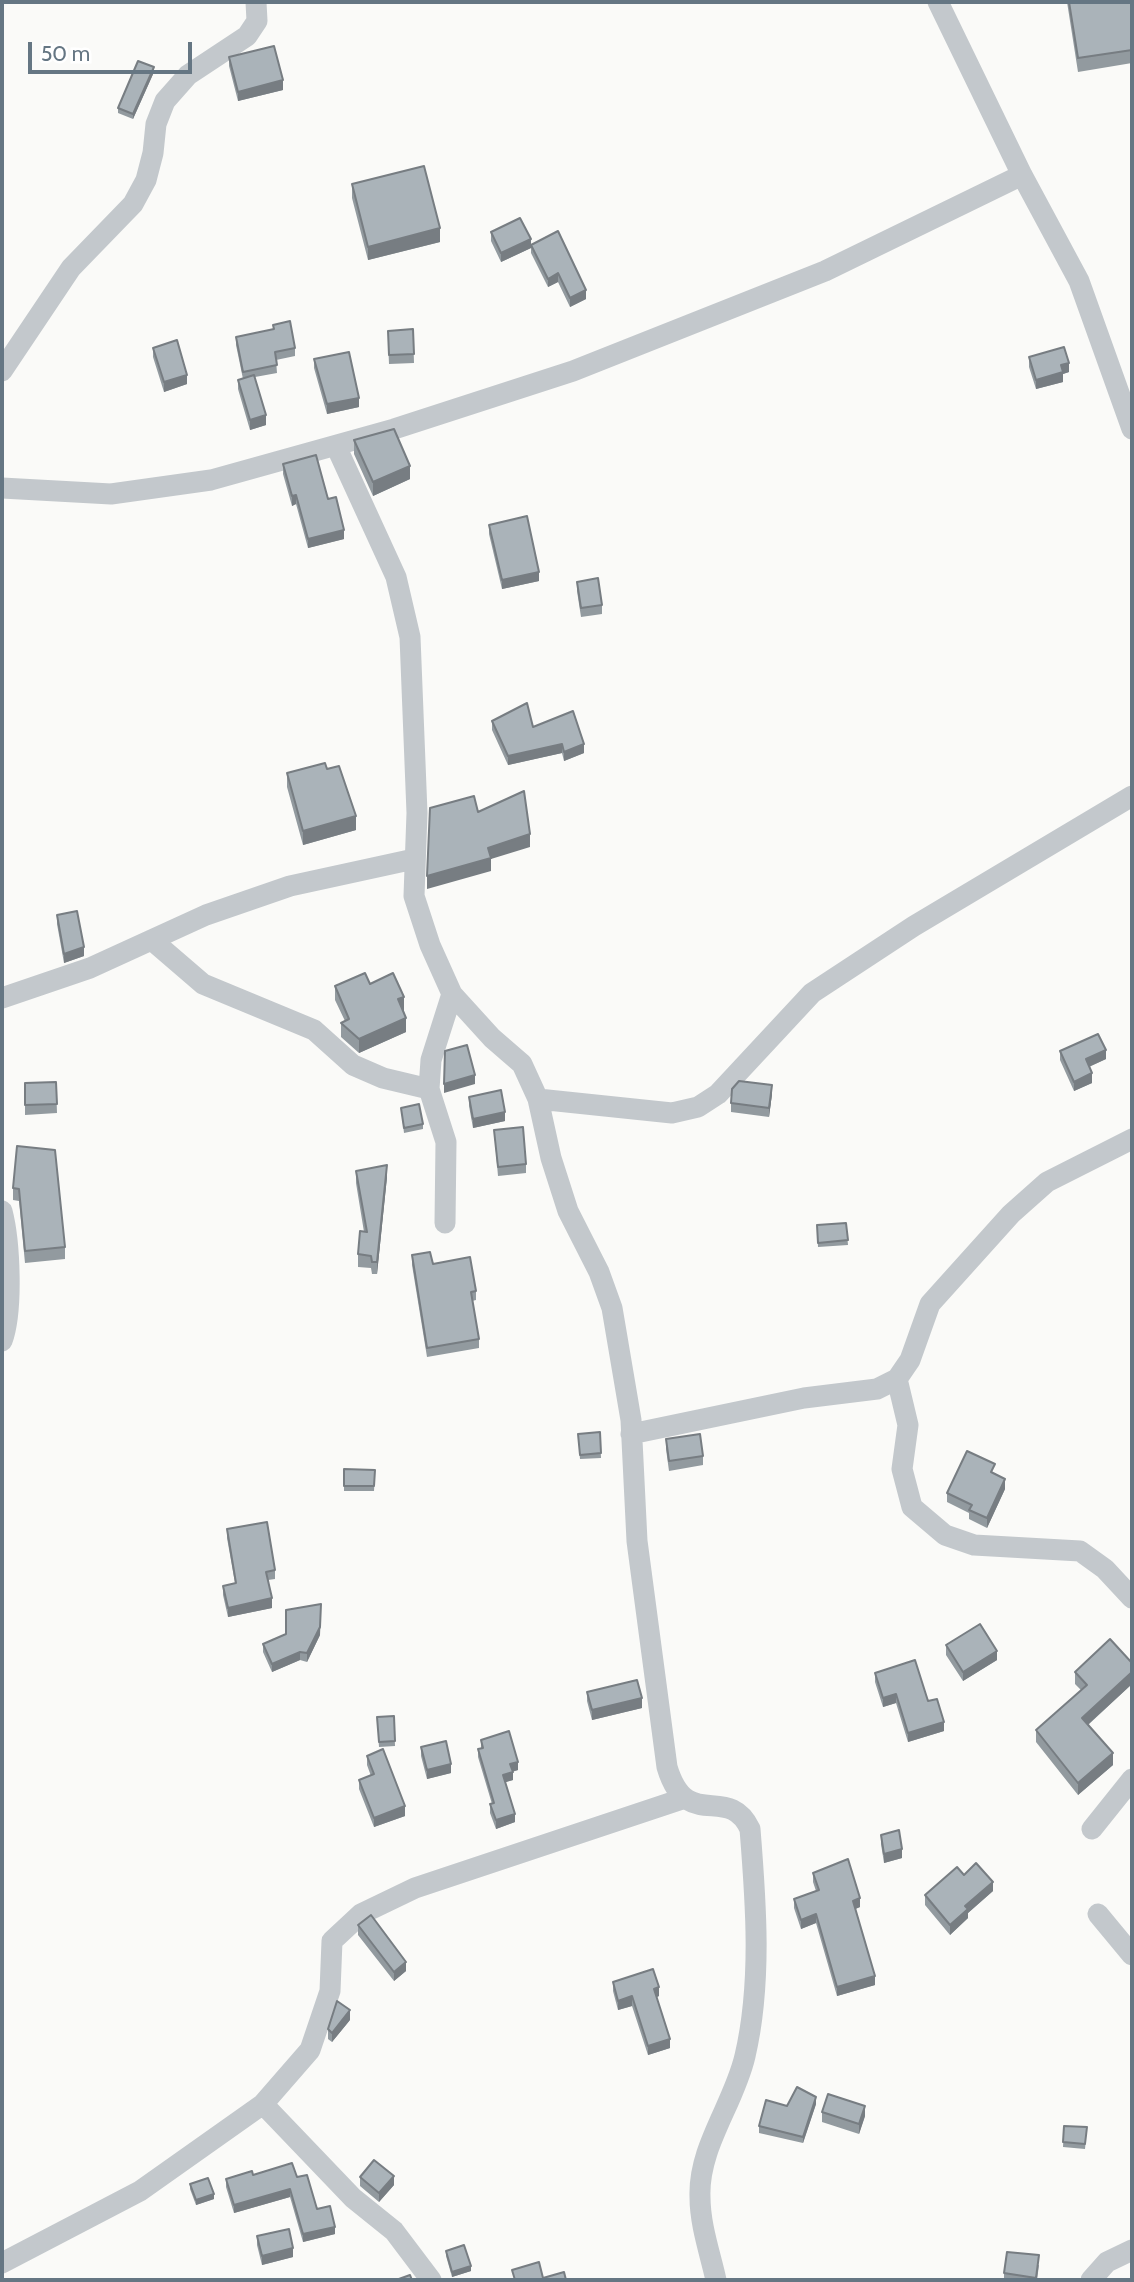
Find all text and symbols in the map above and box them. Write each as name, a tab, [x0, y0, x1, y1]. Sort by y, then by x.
scale bar	[32, 28, 196, 72]
text: 50 m	[41, 41, 90, 66]

